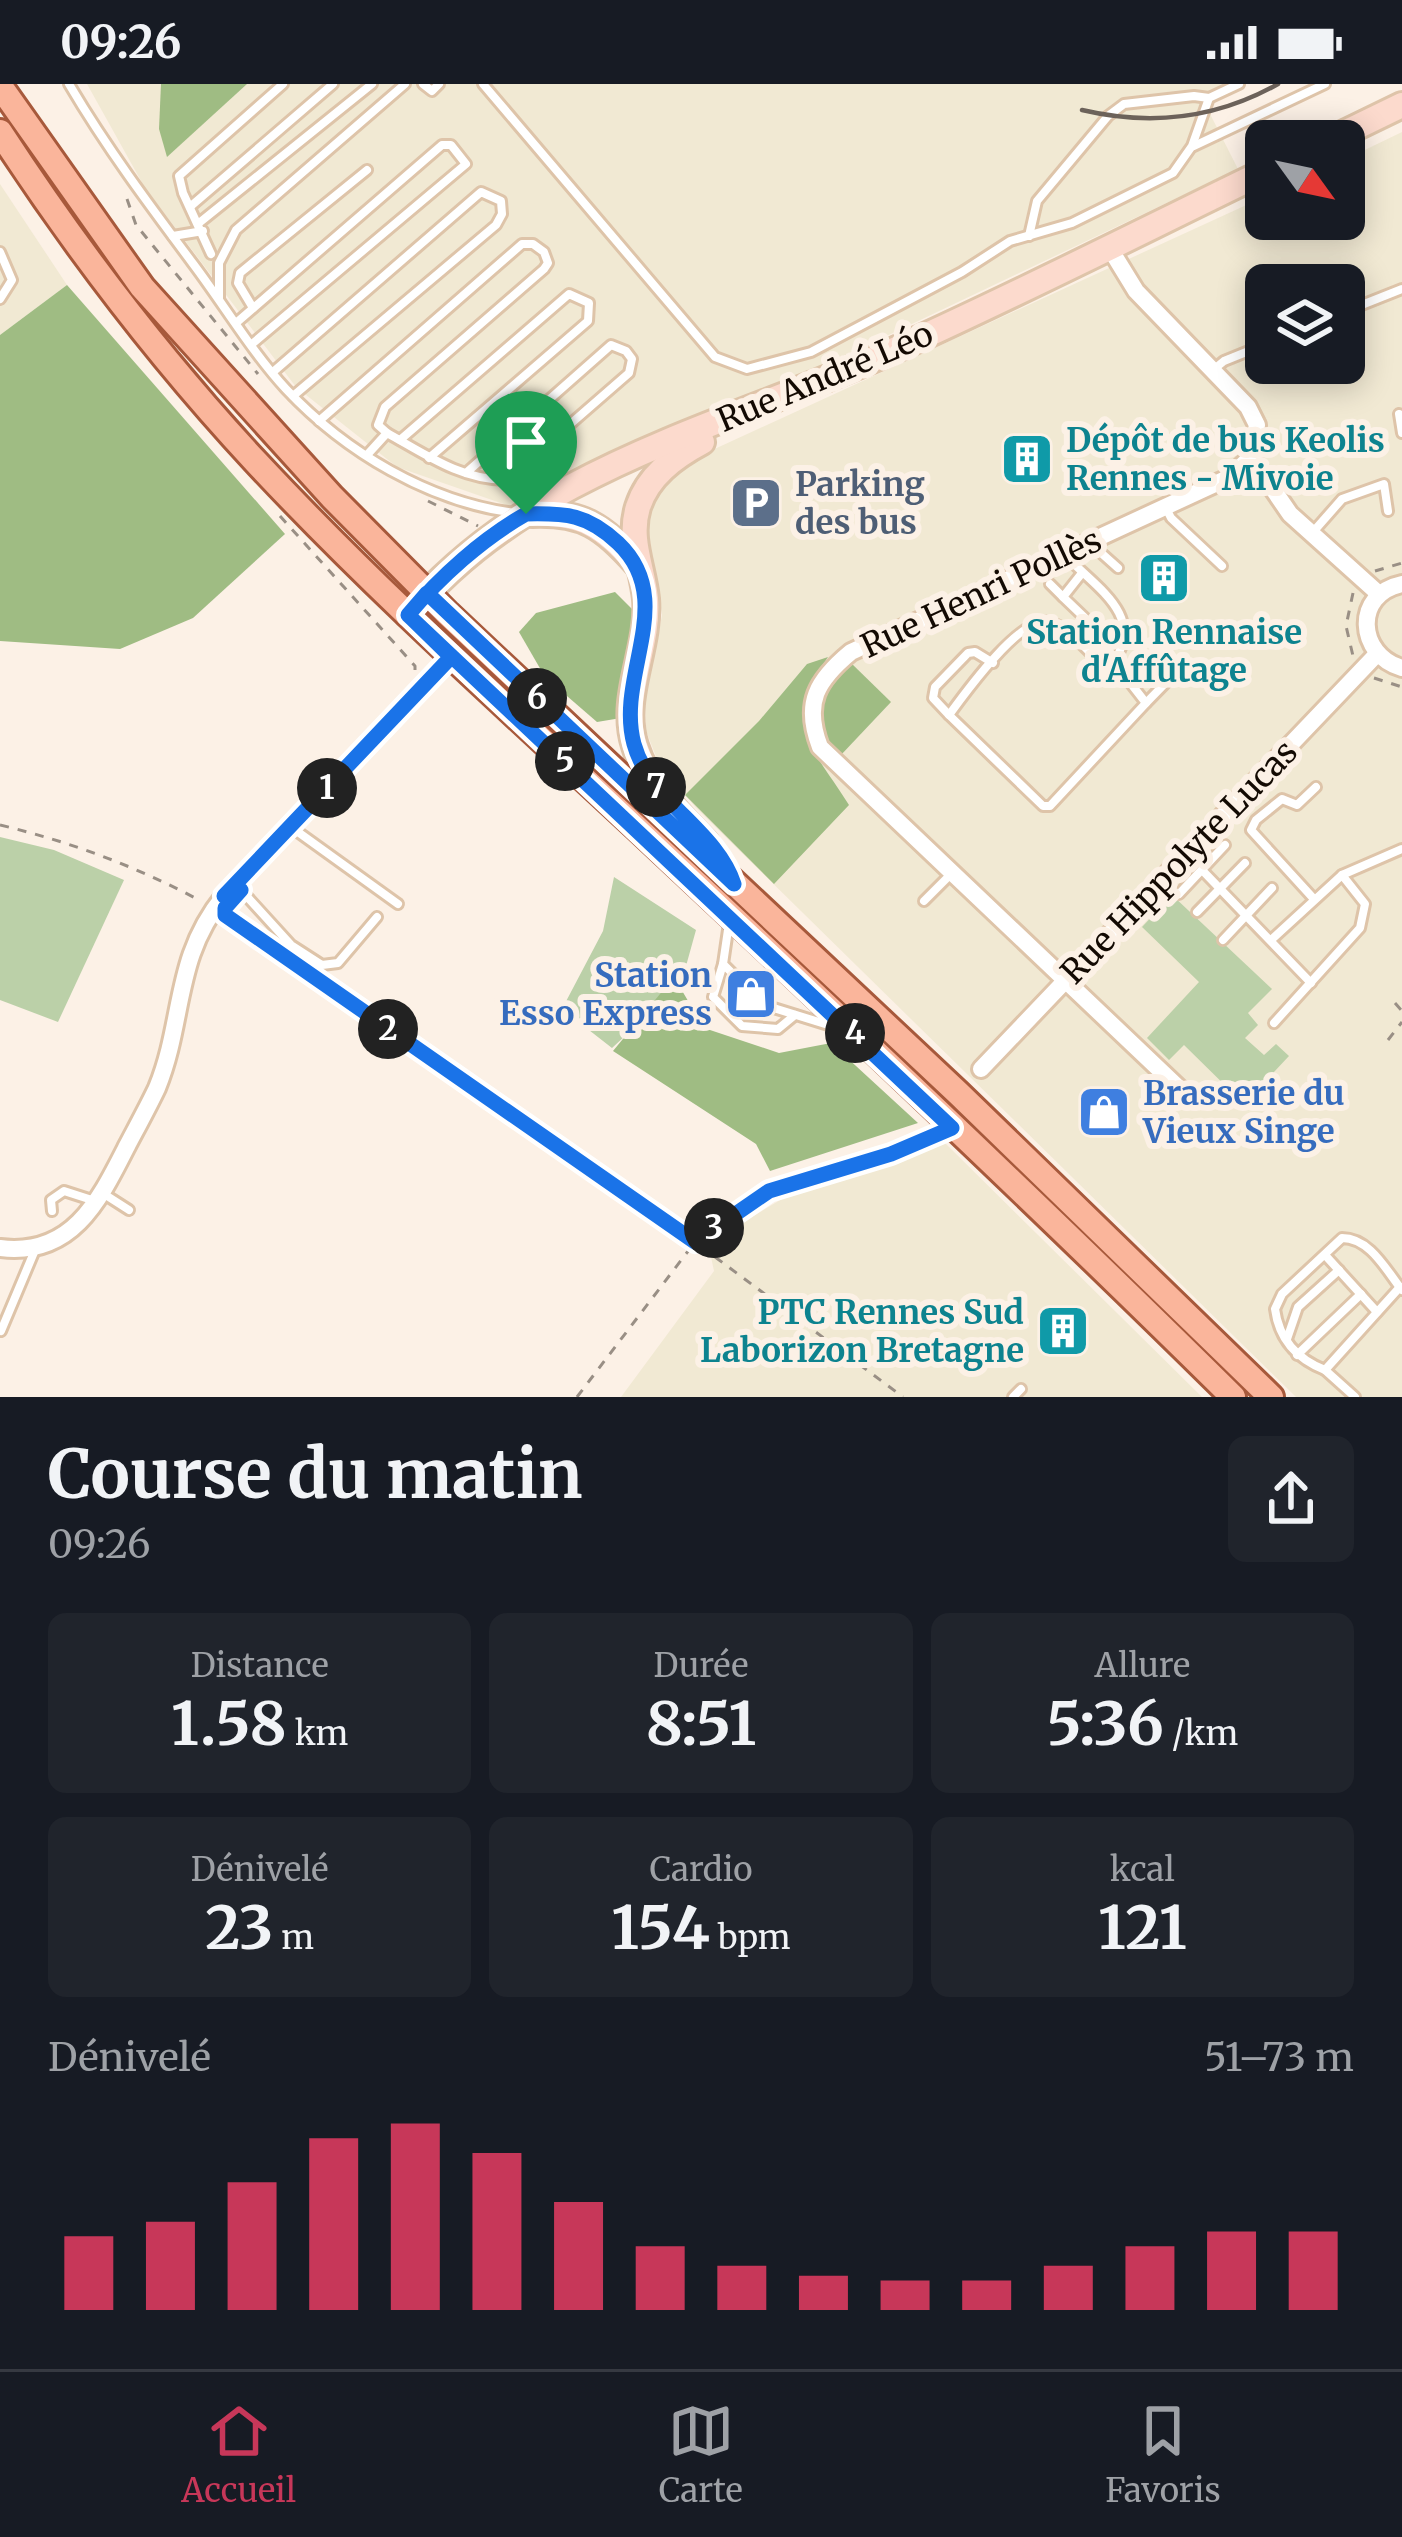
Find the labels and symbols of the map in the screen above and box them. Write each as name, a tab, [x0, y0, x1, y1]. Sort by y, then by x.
north arrow	[1245, 120, 1365, 240]
street label: Rue André Léo	[711, 313, 939, 441]
pin	[475, 391, 577, 514]
place label: Dépôt de bus Keolis Rennes - Mivoie	[1066, 420, 1385, 499]
building icon: Dépôt de bus Keolis Rennes - Mivoie	[999, 431, 1055, 487]
place label: Parking des bus	[795, 464, 925, 543]
parking icon: Parking des bus	[728, 475, 784, 531]
street label: Rue Henri Pollès	[854, 519, 1108, 667]
building icon: Station Rennaise d'Affûtage	[1136, 550, 1192, 606]
place label: Station Rennaise d'Affûtage	[1026, 612, 1302, 691]
pin: 6	[507, 668, 567, 728]
pin: 5	[535, 731, 595, 791]
street label: Rue Hippolyte Lucas	[1052, 732, 1306, 992]
pin: 7	[626, 757, 686, 817]
pin: 1	[297, 758, 357, 818]
place label: Station Esso Express	[499, 955, 712, 1034]
shop icon: Station Esso Express	[723, 966, 779, 1022]
pin: 2	[358, 999, 418, 1059]
pin: 4	[825, 1003, 885, 1063]
place label: Brasserie du Vieux Singe	[1142, 1073, 1345, 1152]
shop icon: Brasserie du Vieux Singe	[1076, 1084, 1132, 1140]
pin: 3	[684, 1198, 744, 1258]
place label: PTC Rennes Sud Laborizon Bretagne	[700, 1292, 1024, 1371]
building icon: PTC Rennes Sud Laborizon Bretagne	[1035, 1303, 1091, 1359]

